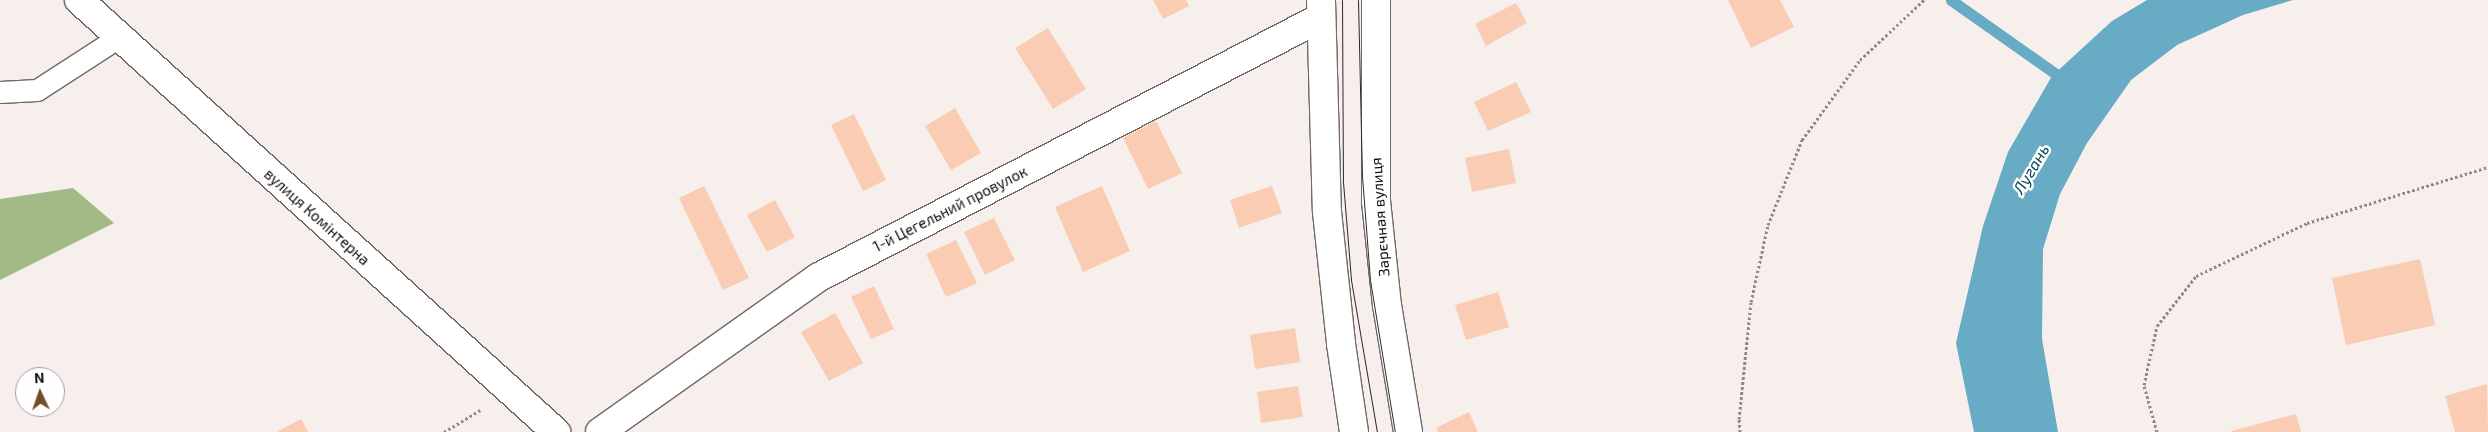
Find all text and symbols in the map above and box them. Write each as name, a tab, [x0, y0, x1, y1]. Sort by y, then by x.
water label: Лугань	[2009, 141, 2053, 197]
street label: Зарєчная вулиця	[1367, 157, 1393, 277]
street label: 1-й Цегельний провулок	[870, 162, 1030, 256]
street label: вулиця Комінтерна	[261, 165, 373, 269]
north arrow	[15, 367, 65, 417]
text: N	[34, 369, 45, 386]

